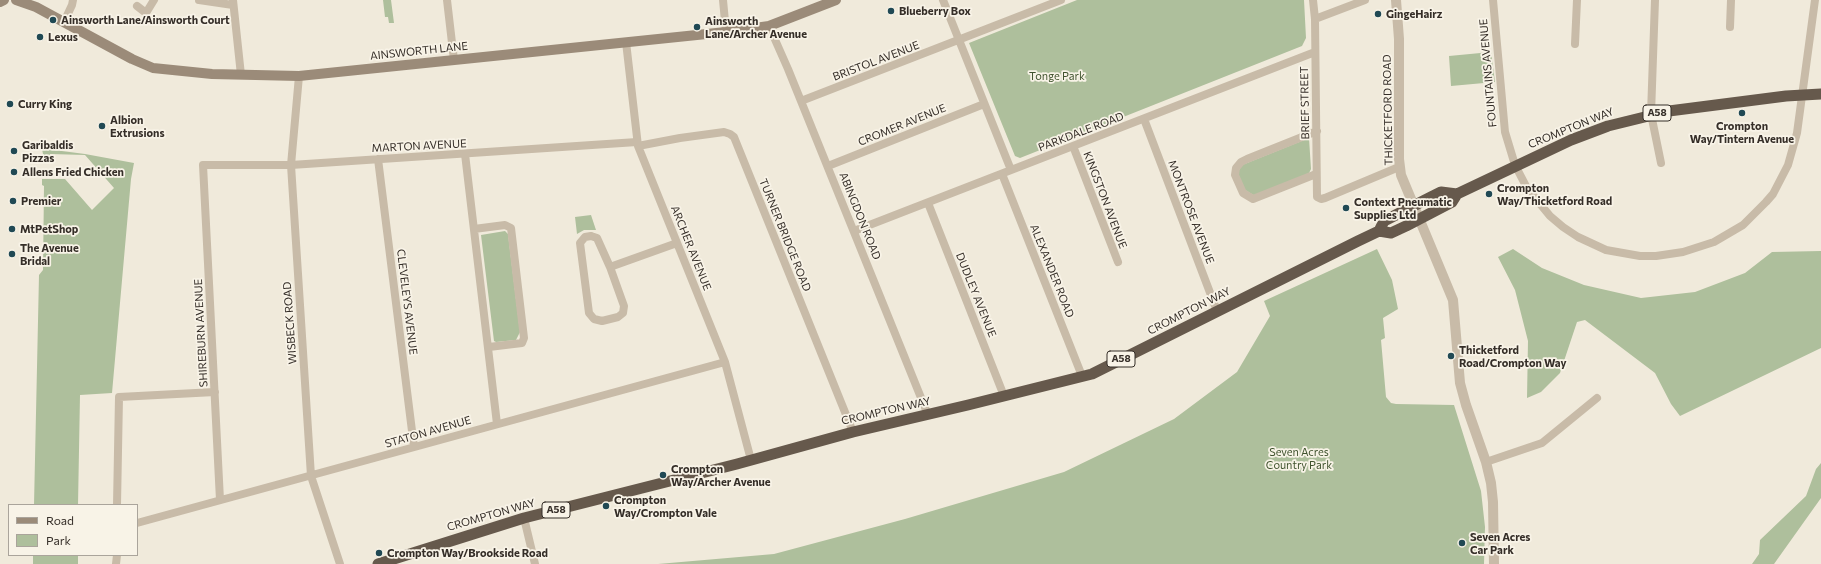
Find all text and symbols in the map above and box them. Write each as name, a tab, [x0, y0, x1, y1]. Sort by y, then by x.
place label: Blueberry Box	[899, 4, 971, 18]
marker: Blueberry Box	[886, 6, 896, 16]
place label: GingeHairz	[1386, 7, 1442, 21]
marker: GingeHairz	[1373, 9, 1383, 19]
place label: Ainsworth Lane/Ainsworth Court	[61, 13, 230, 27]
place label: Ainsworth Lane/Archer Avenue	[705, 14, 807, 40]
marker: Ainsworth Lane/Ainsworth Court	[48, 15, 58, 25]
street label: FOUNTAINS AVENUE	[1477, 18, 1499, 128]
marker: Ainsworth Lane/Archer Avenue	[692, 22, 702, 32]
place label: Lexus	[48, 30, 78, 44]
marker: Lexus	[35, 32, 45, 42]
street label: BRISTOL AVENUE	[831, 38, 921, 84]
street label: AINSWORTH LANE	[369, 39, 469, 63]
street label: THICKETFORD ROAD	[1380, 54, 1396, 166]
street label: BRIEF STREET	[1298, 66, 1312, 140]
park label: Tonge Park	[1029, 69, 1085, 83]
place label: Curry King	[18, 97, 72, 111]
marker: Curry King	[5, 99, 15, 109]
street label: CROMER AVENUE	[856, 101, 948, 149]
street label: CROMPTON WAY	[1526, 105, 1616, 151]
road number: A58	[1643, 105, 1671, 121]
marker: Crompton Way/Tintern Avenue	[1737, 108, 1747, 118]
street label: PARKDALE ROAD	[1036, 110, 1126, 154]
place label: Albion Extrusions	[110, 113, 165, 139]
place label: Crompton Way/Tintern Avenue	[1690, 119, 1794, 145]
marker: Albion Extrusions	[97, 121, 107, 131]
street label: MARTON AVENUE	[371, 137, 467, 155]
place label: Garibaldis Pizzas	[22, 138, 73, 164]
marker: Garibaldis Pizzas	[9, 146, 19, 156]
street label: KINGSTON AVENUE	[1080, 150, 1130, 250]
street label: MONTROSE AVENUE	[1165, 158, 1217, 266]
place label: Allens Fried Chicken	[22, 165, 124, 179]
marker: Allens Fried Chicken	[9, 167, 19, 177]
street label: ABINGDON ROAD	[836, 170, 884, 262]
street label: TURNER BRIDGE ROAD	[756, 177, 814, 293]
place label: Crompton Way/Thicketford Road	[1497, 181, 1612, 207]
marker: Crompton Way/Thicketford Road	[1484, 189, 1494, 199]
place label: Premier	[21, 194, 61, 208]
place label: Context Pneumatic Supplies Ltd	[1354, 195, 1452, 221]
marker: Premier	[8, 196, 18, 206]
marker: Context Pneumatic Supplies Ltd	[1341, 203, 1351, 213]
street label: ARCHER AVENUE	[668, 204, 714, 292]
place label: MtPetShop	[20, 222, 78, 236]
street label: ALEXANDER ROAD	[1027, 222, 1077, 320]
marker: MtPetShop	[7, 224, 17, 234]
place label: The Avenue Bridal	[20, 241, 79, 267]
street label: CLEVELEYS AVENUE	[394, 248, 420, 356]
marker: The Avenue Bridal	[7, 249, 17, 259]
street label: DUDLEY AVENUE	[953, 251, 999, 339]
street label: SHIREBURN AVENUE	[192, 279, 210, 387]
street label: WISBECK ROAD	[281, 281, 299, 365]
street label: CROMPTON WAY	[1145, 284, 1233, 338]
place label: Thicketford Road/Crompton Way	[1459, 343, 1567, 369]
road number: A58	[1107, 351, 1135, 367]
marker: Thicketford Road/Crompton Way	[1446, 351, 1456, 361]
street label: CROMPTON WAY	[840, 394, 932, 428]
street label: STATON AVENUE	[383, 413, 473, 451]
park label: Seven Acres Country Park	[1266, 445, 1332, 471]
place label: Crompton Way/Archer Avenue	[671, 462, 771, 488]
marker: Crompton Way/Archer Avenue	[658, 470, 668, 480]
place label: Crompton Way/Crompton Vale	[614, 493, 717, 519]
street label: CROMPTON WAY	[445, 496, 537, 534]
marker: Crompton Way/Crompton Vale	[601, 501, 611, 511]
road number: A58	[542, 502, 570, 518]
legend	[8, 504, 138, 556]
text: Road	[46, 513, 74, 527]
place label: Seven Acres Car Park	[1470, 530, 1530, 556]
text: Park	[46, 533, 71, 547]
marker: Seven Acres Car Park	[1457, 538, 1467, 548]
place label: Crompton Way/Brookside Road	[387, 546, 548, 560]
marker: Crompton Way/Brookside Road	[374, 548, 384, 558]

